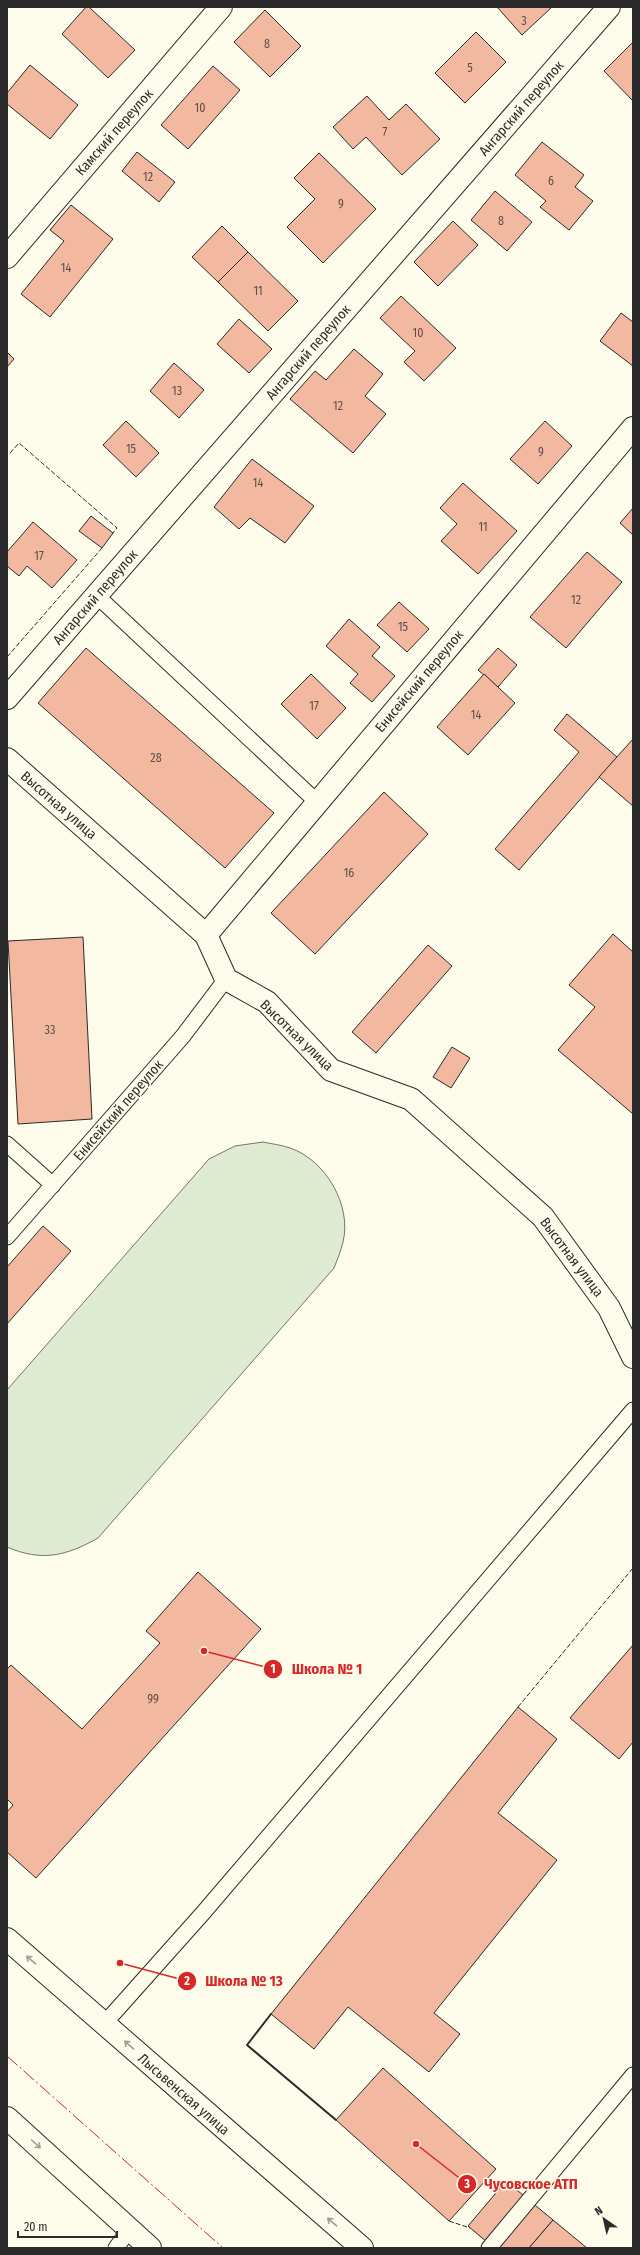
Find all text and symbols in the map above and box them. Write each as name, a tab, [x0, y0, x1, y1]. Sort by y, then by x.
house number: 3	[521, 14, 527, 28]
house number: 8	[264, 37, 270, 51]
street label: Ангарский переулок	[475, 57, 568, 159]
house number: 5	[467, 61, 473, 75]
street label: Камский переулок	[72, 85, 157, 179]
house number: 10	[195, 101, 205, 115]
house number: 7	[383, 125, 388, 139]
house number: 12	[143, 170, 153, 184]
house number: 6	[548, 174, 554, 188]
house number: 9	[338, 197, 344, 211]
house number: 8	[498, 214, 504, 228]
house number: 14	[61, 261, 71, 275]
house number: 11	[253, 284, 263, 298]
street label: Ангарский переулок	[262, 301, 355, 403]
house number: 10	[413, 326, 423, 340]
house number: 13	[172, 384, 182, 398]
house number: 12	[333, 399, 343, 413]
house number: 15	[126, 442, 137, 456]
house number: 9	[538, 445, 544, 459]
house number: 14	[253, 476, 263, 490]
house number: 11	[478, 520, 488, 534]
street label: Ангарский переулок	[49, 546, 142, 648]
house number: 17	[34, 549, 44, 563]
house number: 12	[571, 593, 581, 607]
house number: 15	[398, 620, 409, 634]
street label: Енисейский переулок	[372, 626, 467, 736]
house number: 17	[309, 699, 319, 713]
house number: 14	[471, 708, 481, 722]
house number: 28	[150, 751, 162, 765]
street label: Высотная улица	[17, 768, 100, 843]
house number: 16	[344, 866, 354, 880]
street label: Высотная улица	[257, 996, 337, 1075]
house number: 33	[45, 1023, 55, 1037]
street label: Енисейский переулок	[70, 1056, 167, 1164]
street label: Высотная улица	[536, 1214, 607, 1300]
callout: Школа № 1	[263, 1655, 370, 1682]
text: Школа № 1	[292, 1660, 362, 1678]
text: 1	[270, 1662, 276, 1676]
house number: 99	[147, 1692, 159, 1706]
one-way arrow	[25, 1955, 36, 1964]
callout: Школа № 13	[177, 1967, 291, 1994]
text: Школа № 13	[205, 1972, 283, 1990]
text: 2	[183, 1974, 190, 1988]
one-way arrow	[123, 2041, 134, 2050]
street label: Лысьвенская улица	[134, 2050, 233, 2139]
one-way arrow	[31, 2140, 41, 2149]
callout: Чусовское АТП	[457, 2170, 586, 2197]
text: Чусовское АТП	[484, 2175, 578, 2193]
text: 3	[463, 2177, 470, 2191]
north arrow	[584, 2199, 624, 2239]
text: N	[592, 2204, 605, 2218]
scale bar	[18, 2213, 117, 2239]
one-way arrow	[327, 2218, 338, 2227]
text: 20 m	[24, 2220, 48, 2234]

